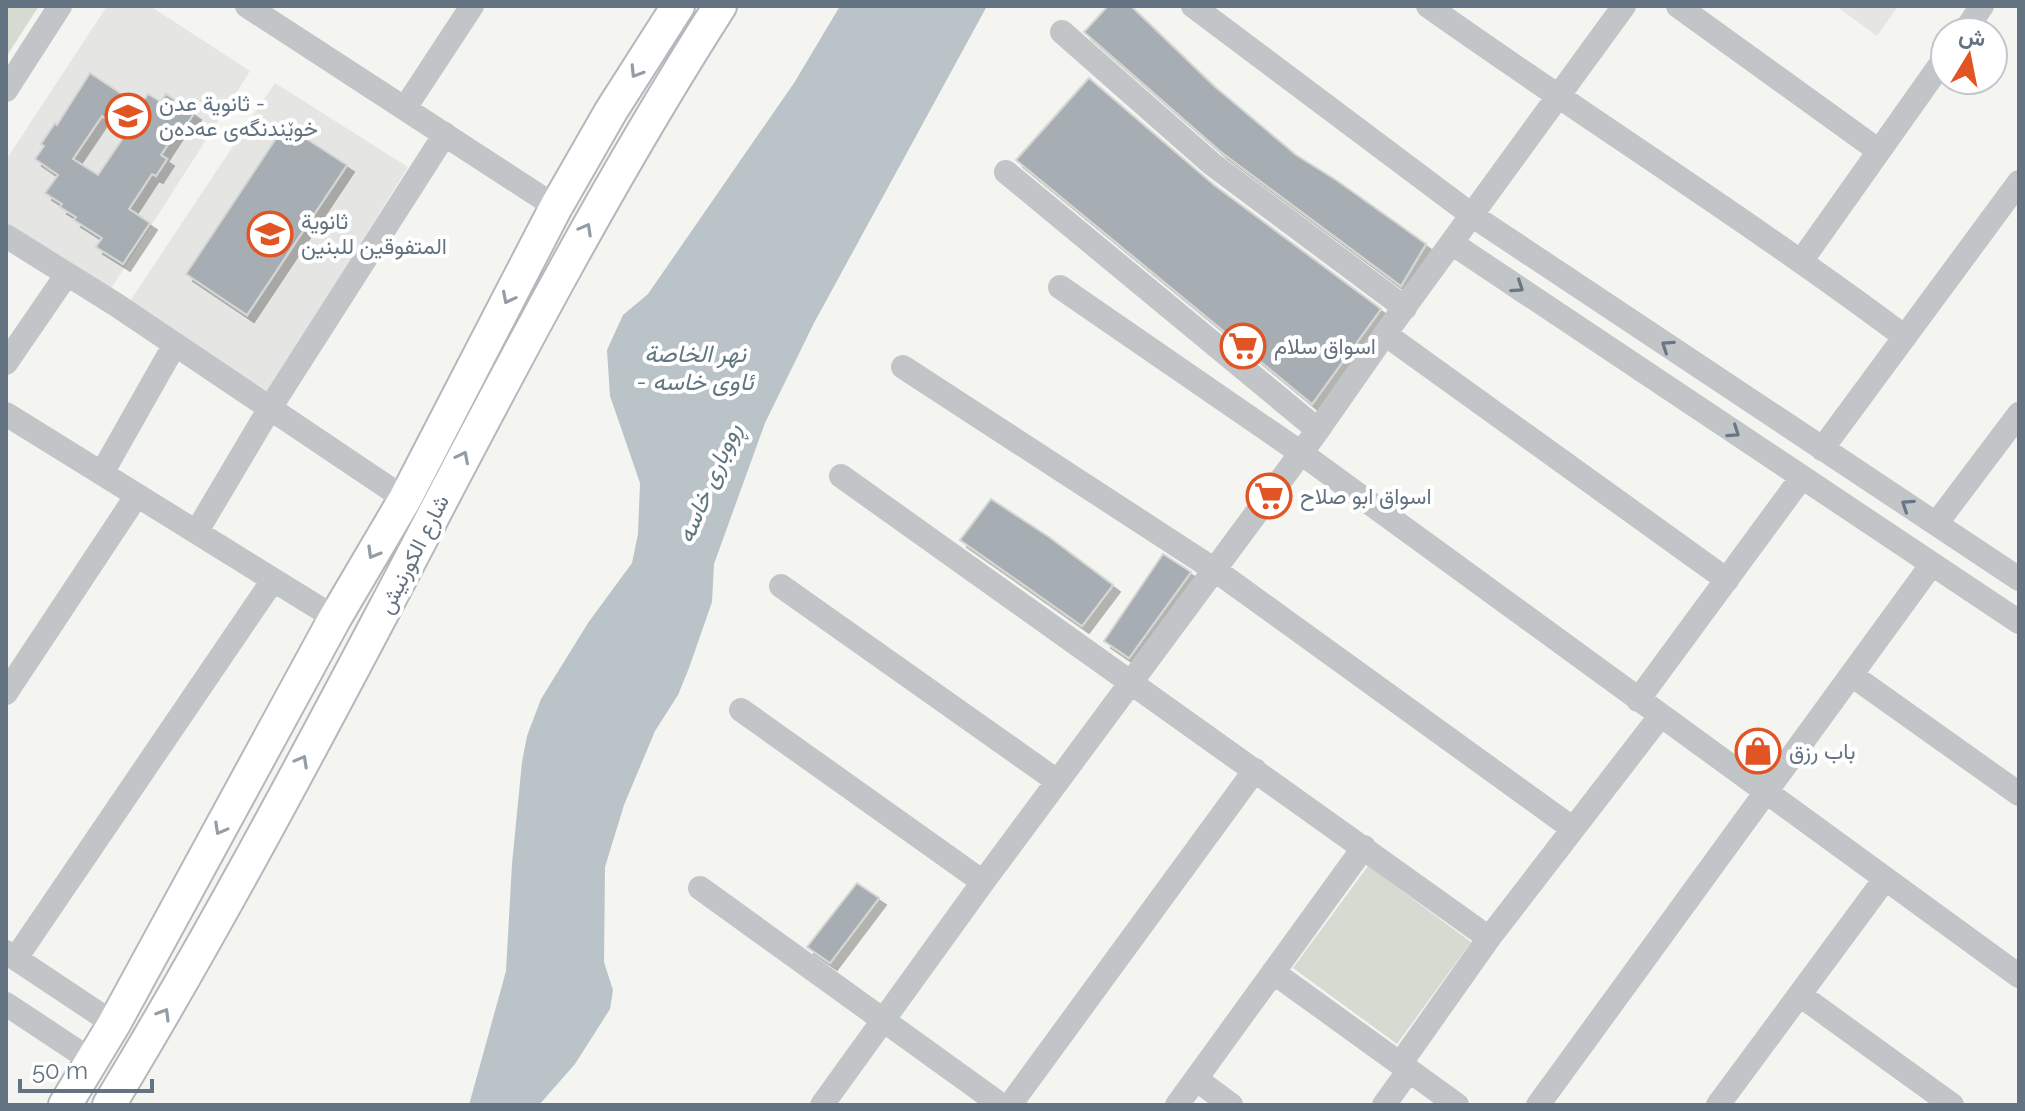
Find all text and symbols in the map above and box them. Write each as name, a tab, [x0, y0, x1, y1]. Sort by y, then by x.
north arrow	[1929, 16, 2009, 96]
text: ش	[1957, 21, 1988, 52]
one-way arrow	[630, 63, 645, 78]
place label: ثانوية عدن - خوێندنگەی عەدەن	[159, 90, 318, 142]
school or university icon: ثانوية عدن - خوێندنگەی عەدەن	[104, 92, 152, 140]
place label: ثانوية المتفوقين للبنين	[301, 208, 447, 260]
school or university icon: ثانوية المتفوقين للبنين	[246, 210, 294, 258]
one-way arrow	[577, 222, 592, 237]
one-way arrow	[1509, 277, 1524, 292]
one-way arrow	[503, 290, 518, 305]
supermarket icon: اسواق سلام	[1219, 322, 1267, 370]
place label: اسواق سلام	[1274, 333, 1376, 361]
water label: نهر الخاصة - ئاوی خاسە	[637, 339, 756, 397]
one-way arrow	[1662, 340, 1676, 355]
water label: ڕووباری خاسە	[670, 418, 752, 549]
one-way arrow	[1725, 422, 1740, 437]
one-way arrow	[453, 451, 468, 466]
supermarket icon: اسواق ابو صلاح	[1245, 472, 1293, 520]
place label: اسواق ابو صلاح	[1300, 483, 1432, 511]
street label: شارع الكورنيش	[372, 490, 456, 619]
one-way arrow	[1902, 500, 1916, 515]
one-way arrow	[367, 544, 383, 558]
shop icon: باب رزق	[1734, 727, 1782, 775]
place label: باب رزق	[1789, 738, 1855, 765]
one-way arrow	[292, 755, 307, 770]
one-way arrow	[215, 821, 230, 835]
one-way arrow	[154, 1008, 170, 1023]
scale bar	[20, 1043, 152, 1093]
text: 50 m	[32, 1056, 88, 1085]

